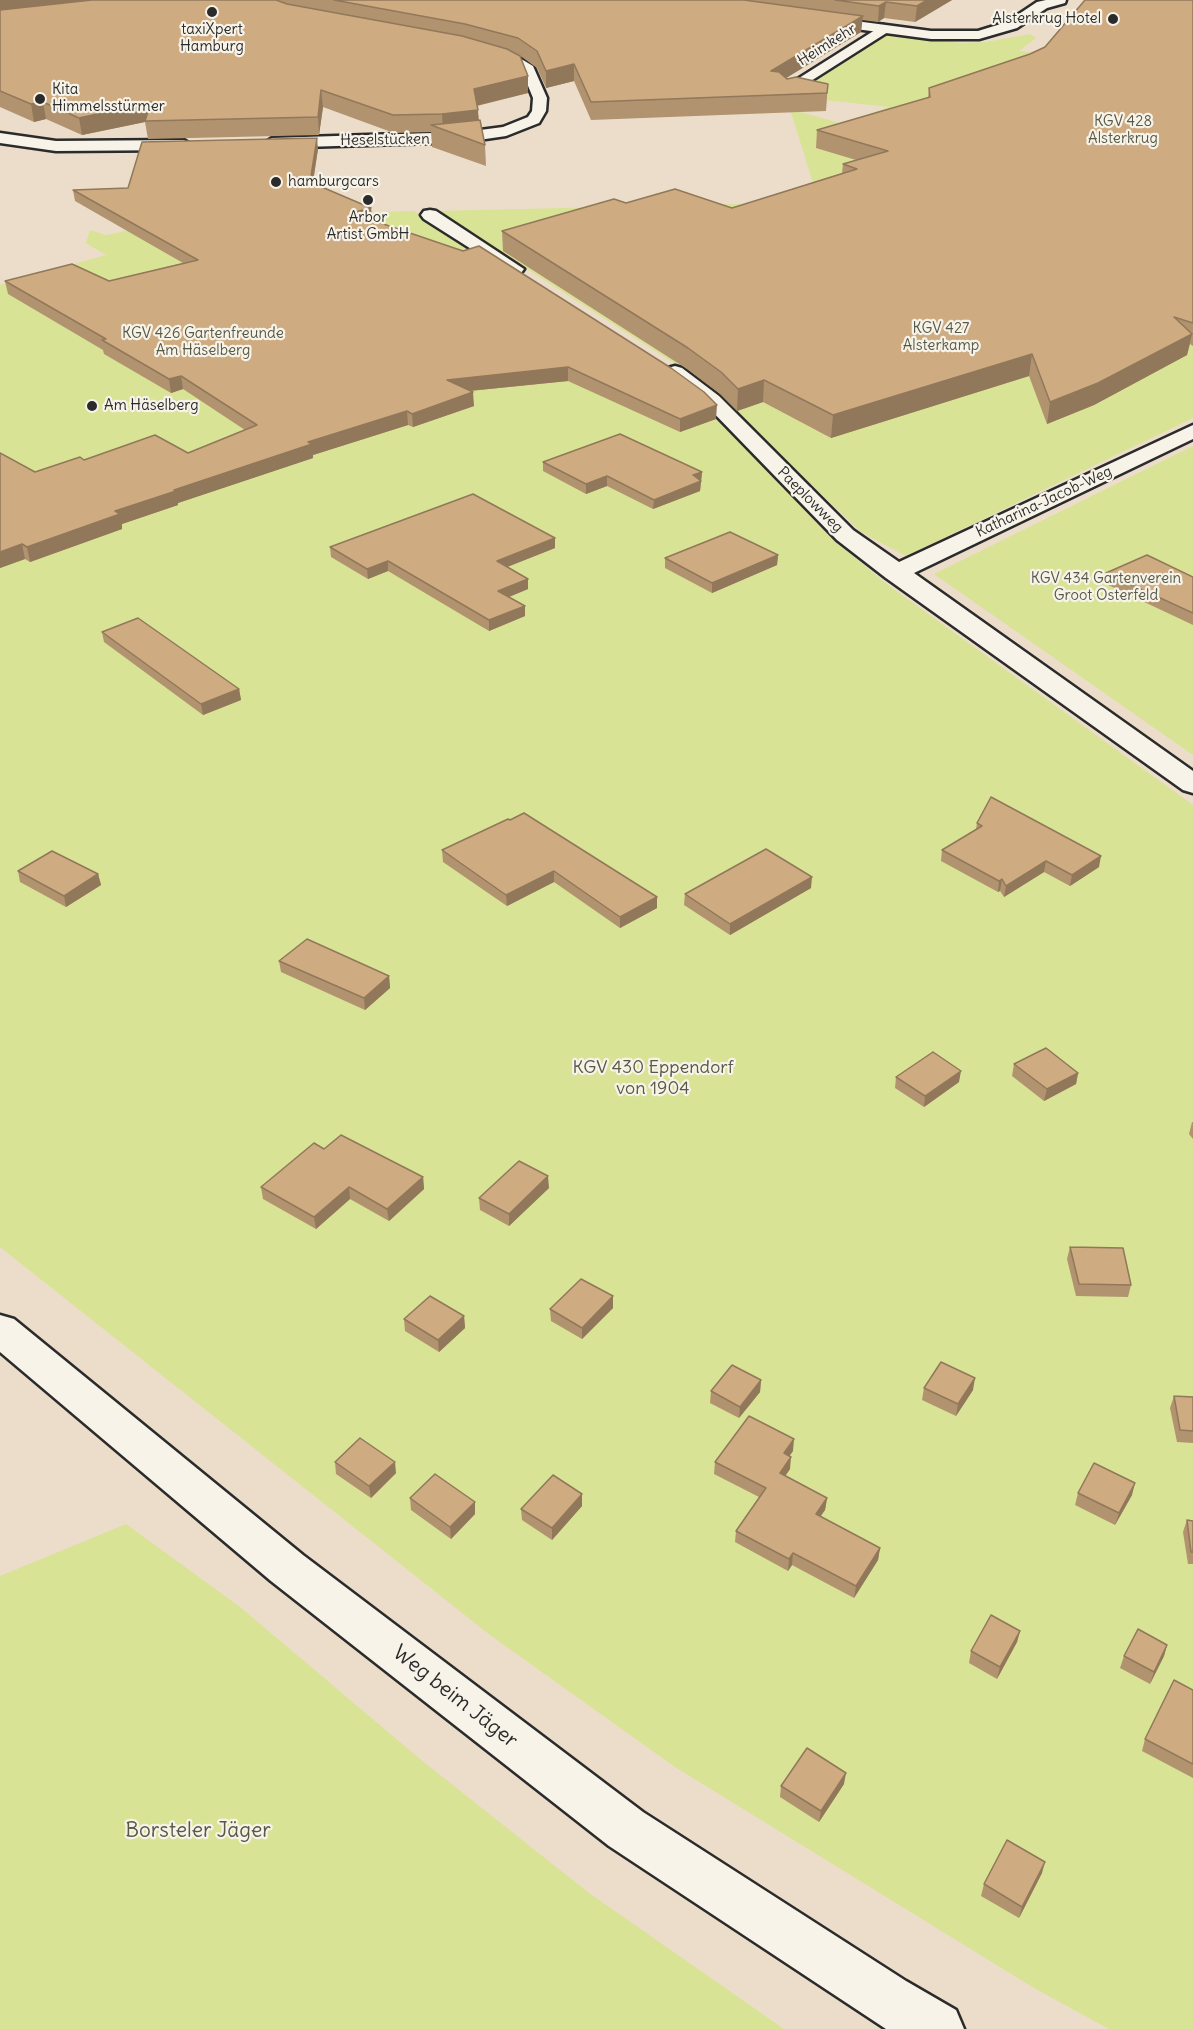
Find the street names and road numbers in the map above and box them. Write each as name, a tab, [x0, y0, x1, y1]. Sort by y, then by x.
street label: Heimkehr	[794, 20, 860, 70]
street label: Heselstücken	[340, 130, 430, 150]
street label: Paeplowweg	[773, 463, 847, 537]
street label: Katharina-Jacob-Weg	[973, 463, 1115, 541]
street label: Weg beim Jäger	[388, 1640, 522, 1754]

